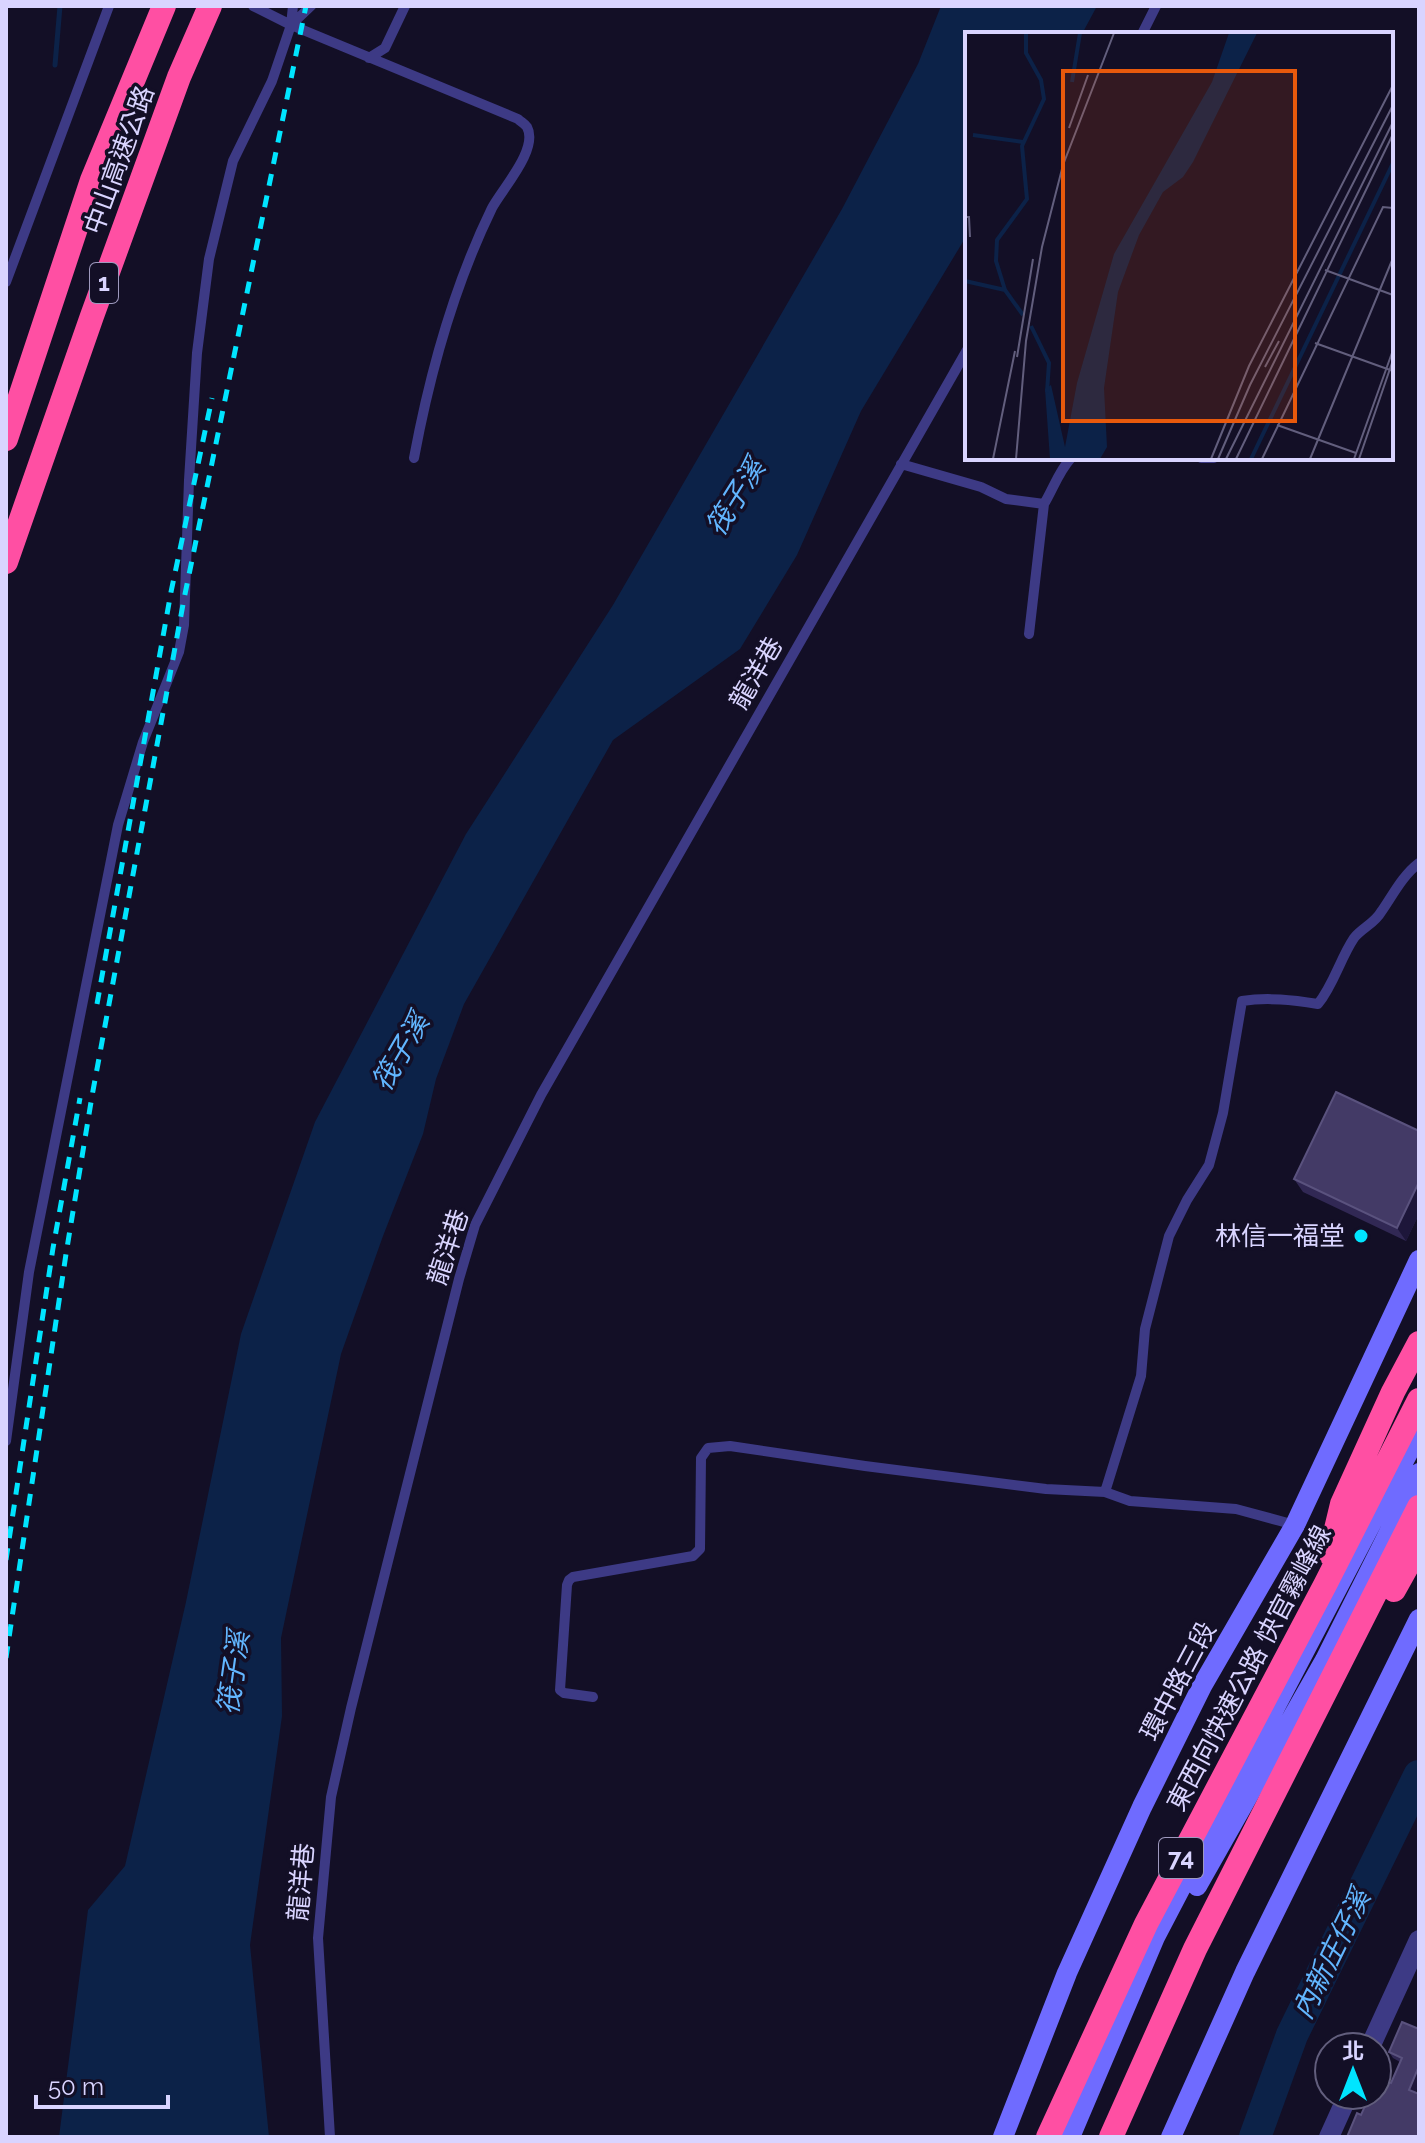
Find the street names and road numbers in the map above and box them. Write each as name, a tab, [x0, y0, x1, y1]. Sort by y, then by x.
street label: 中山高速公路	[78, 82, 160, 238]
road number: 1	[90, 263, 118, 303]
street label: 龍洋巷	[724, 632, 788, 714]
street label: 龍洋巷	[422, 1205, 474, 1289]
street label: 東西向快速公路 快官霧峰線	[1161, 1520, 1337, 1816]
street label: 環中路三段	[1134, 1617, 1222, 1745]
road number: 74	[1159, 1838, 1203, 1878]
street label: 龍洋巷	[283, 1842, 319, 1922]

